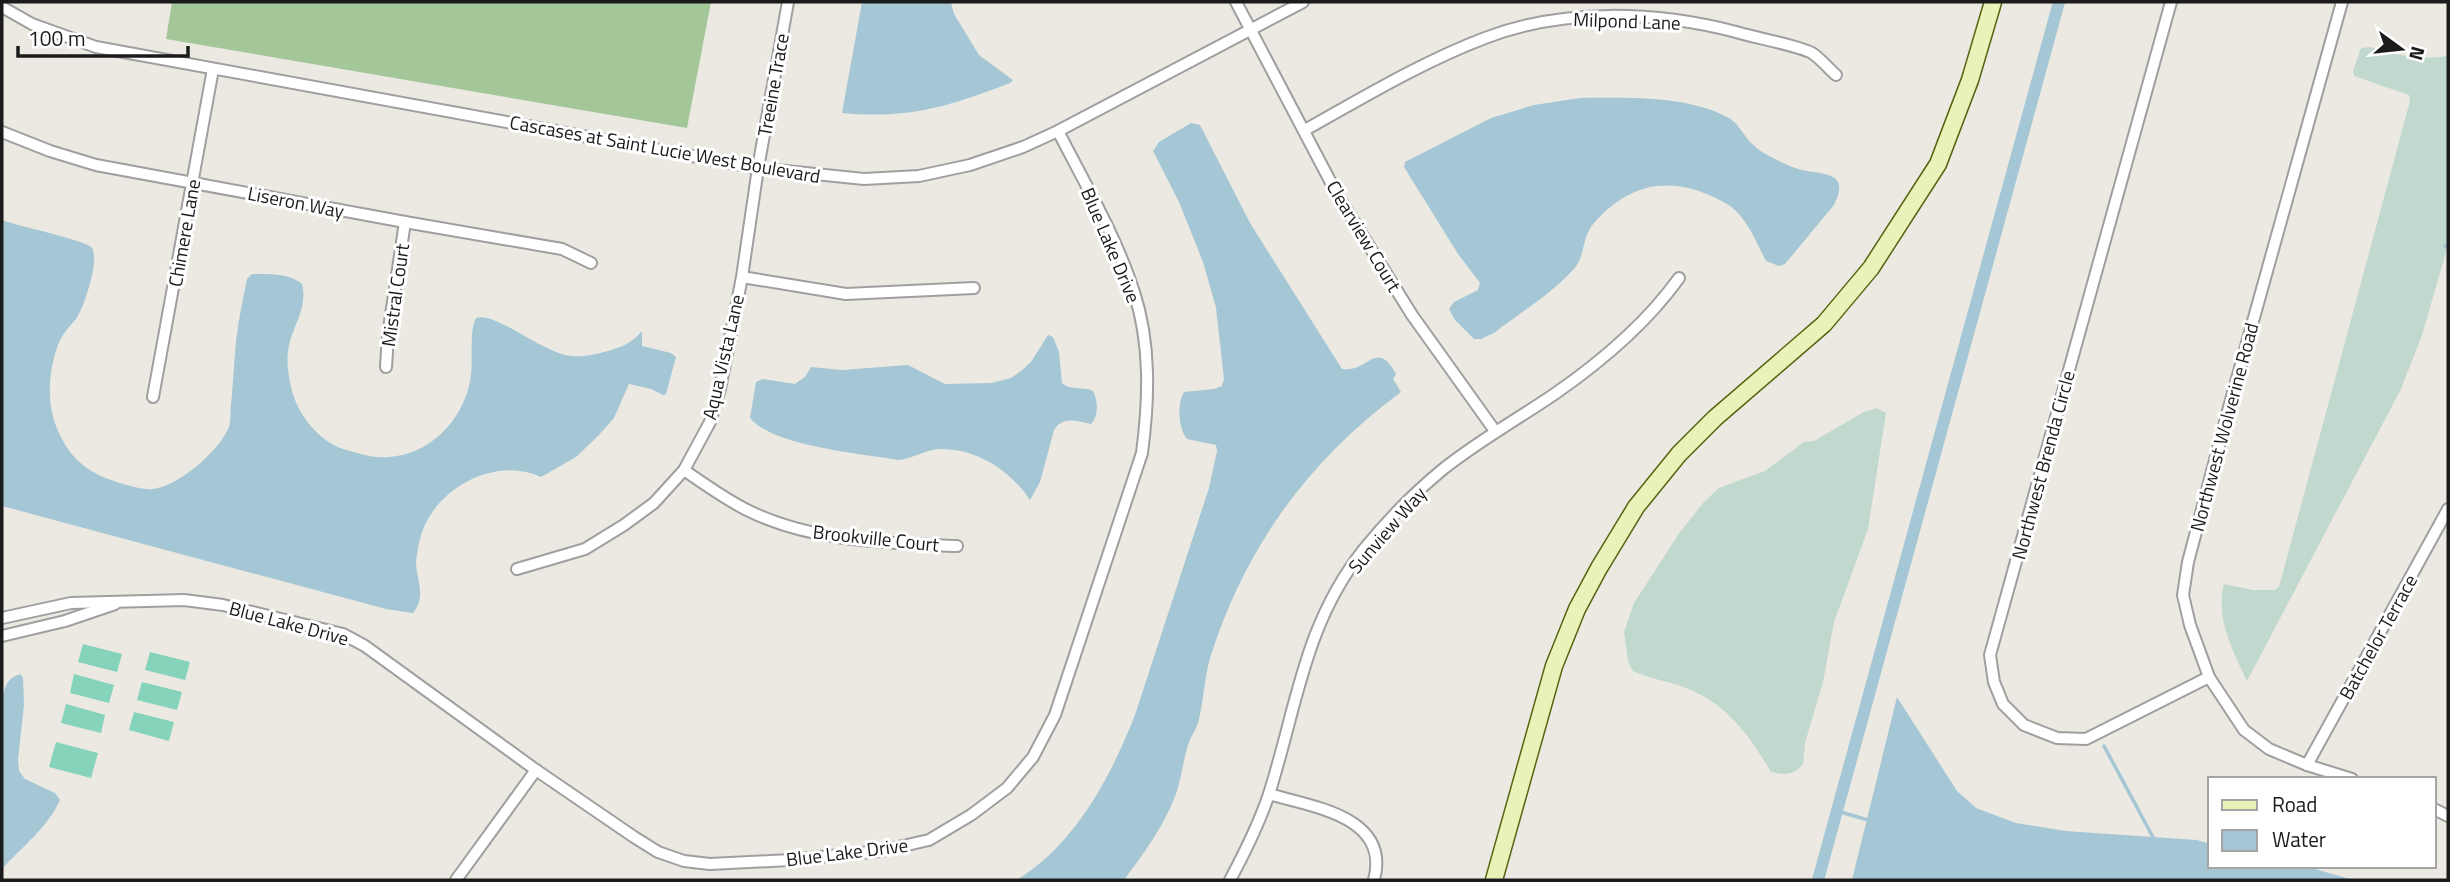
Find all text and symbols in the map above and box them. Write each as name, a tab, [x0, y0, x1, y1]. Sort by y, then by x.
street label: Milpond Lane	[1573, 4, 1681, 37]
scale bar	[18, 14, 187, 58]
north arrow	[2366, 14, 2436, 84]
text: 100 m	[28, 22, 85, 54]
street label: Treeine Trace	[749, 31, 796, 139]
text: N	[2402, 43, 2434, 64]
street label: Cascases at Saint Lucie West Boulevard	[508, 107, 823, 190]
street label: Clearview Court	[1320, 175, 1409, 297]
street label: Chimere Lane	[160, 177, 207, 289]
street label: Liseron Way	[245, 178, 347, 225]
street label: Blue Lake Drive	[1074, 183, 1149, 307]
street label: Mistral Court	[373, 241, 416, 348]
street label: Aqua Vista Lane	[694, 291, 751, 422]
street label: Northwest Wolverine Road	[2182, 319, 2265, 535]
street label: Northwest Brenda Circle	[2003, 367, 2082, 563]
street label: Sunview Way	[1341, 480, 1433, 580]
street label: Brookville Court	[812, 516, 941, 559]
street label: Batchelor Terrace	[2331, 569, 2424, 705]
street label: Blue Lake Drive	[226, 593, 352, 652]
legend	[2208, 777, 2436, 868]
text: Road	[2272, 788, 2317, 820]
text: Water	[2272, 823, 2326, 855]
street label: Blue Lake Drive	[784, 830, 910, 873]

